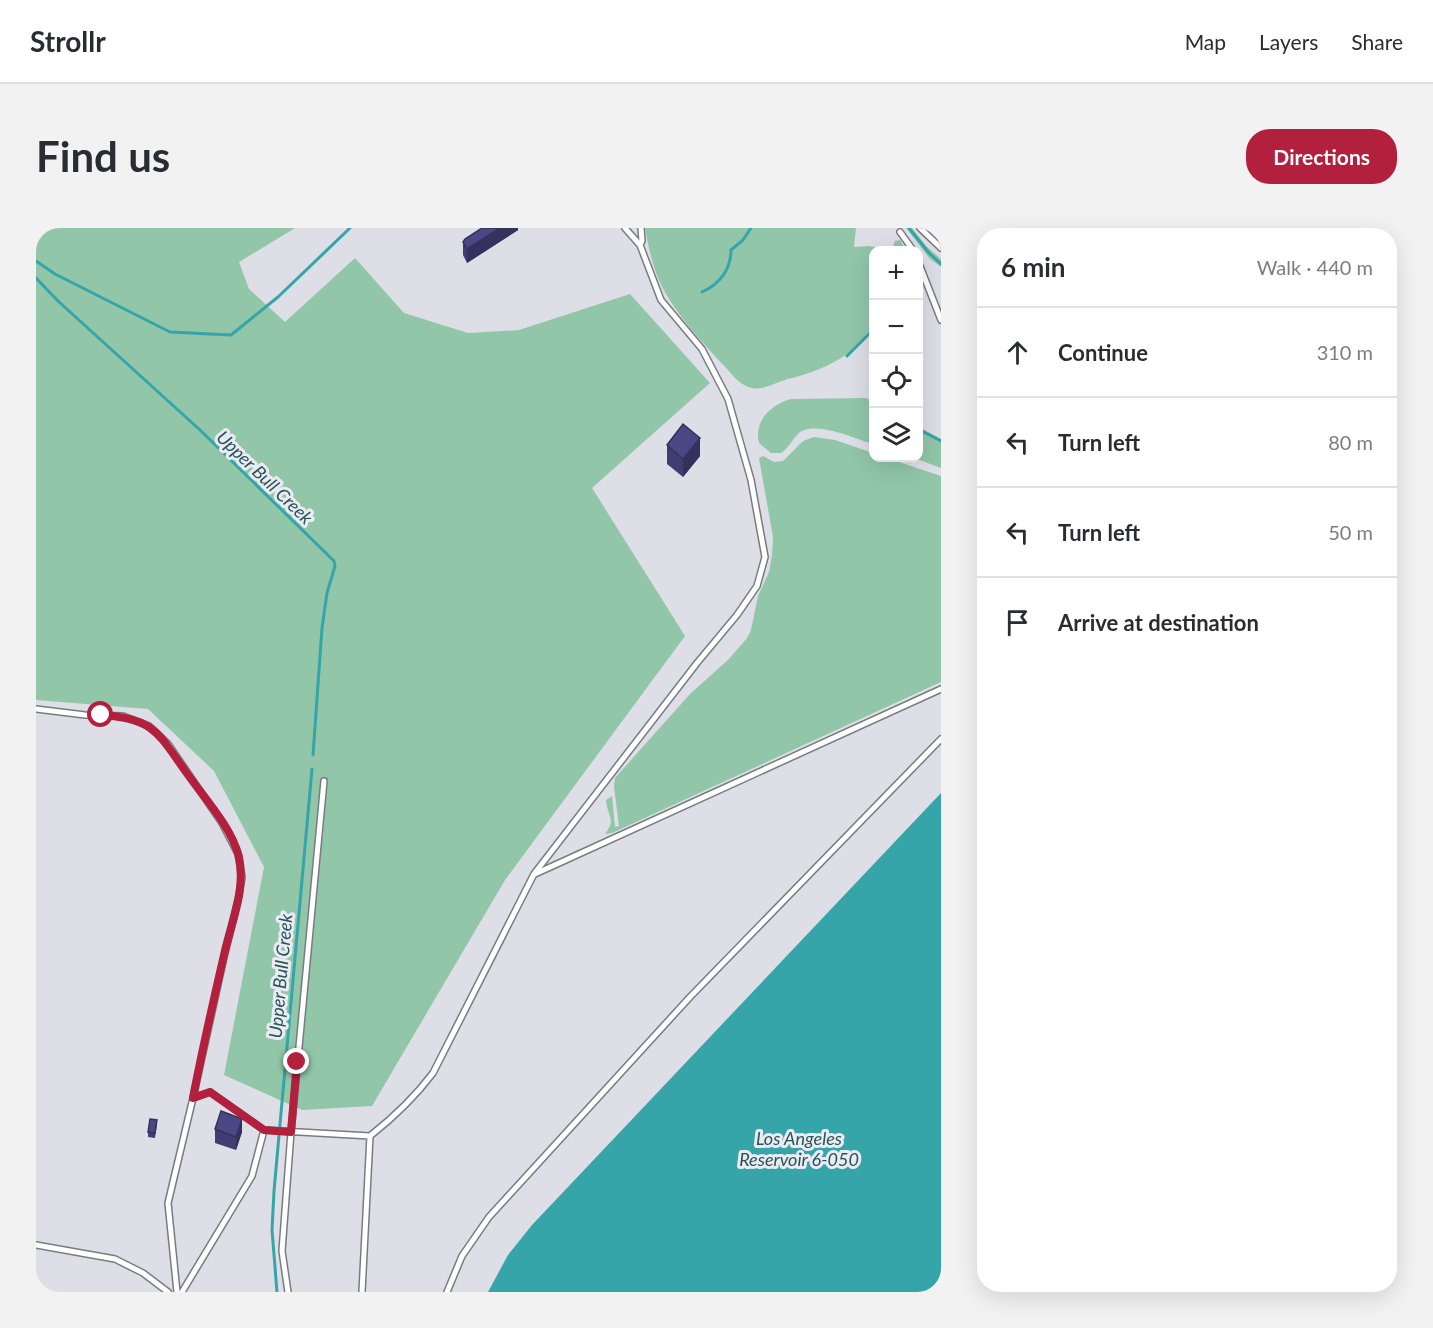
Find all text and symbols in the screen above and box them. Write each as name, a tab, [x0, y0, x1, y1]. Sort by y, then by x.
text: Strollr	[30, 24, 106, 58]
text: Map	[1185, 29, 1226, 54]
text: Layers	[1259, 29, 1318, 54]
text: Share	[1351, 29, 1403, 54]
button: Directions	[1246, 129, 1397, 184]
text: Find us	[36, 131, 170, 181]
map controls	[869, 246, 923, 462]
button: +	[869, 246, 923, 300]
text: 6 min	[1001, 251, 1065, 283]
text: Walk · 440 m	[1257, 255, 1373, 279]
button: −	[869, 300, 923, 354]
icon: ahead	[1001, 336, 1034, 369]
text: Continue	[1058, 339, 1148, 366]
text: 310 m	[1317, 340, 1373, 364]
button: locate	[869, 354, 923, 408]
button: layers	[869, 408, 923, 462]
water label: Upper Bull Creek	[212, 426, 318, 529]
icon: left	[1001, 426, 1034, 459]
text: Turn left	[1058, 429, 1140, 456]
text: 80 m	[1328, 430, 1373, 454]
icon: left	[1001, 516, 1034, 549]
text: Turn left	[1058, 519, 1140, 546]
text: 50 m	[1328, 520, 1373, 544]
icon: arrive	[1001, 606, 1034, 639]
text: Arrive at destination	[1058, 609, 1259, 636]
route start	[87, 701, 113, 727]
water label: Upper Bull Creek	[264, 912, 296, 1039]
route end	[283, 1048, 309, 1074]
water label: Los Angeles Reservoir 6-050	[739, 1127, 859, 1170]

